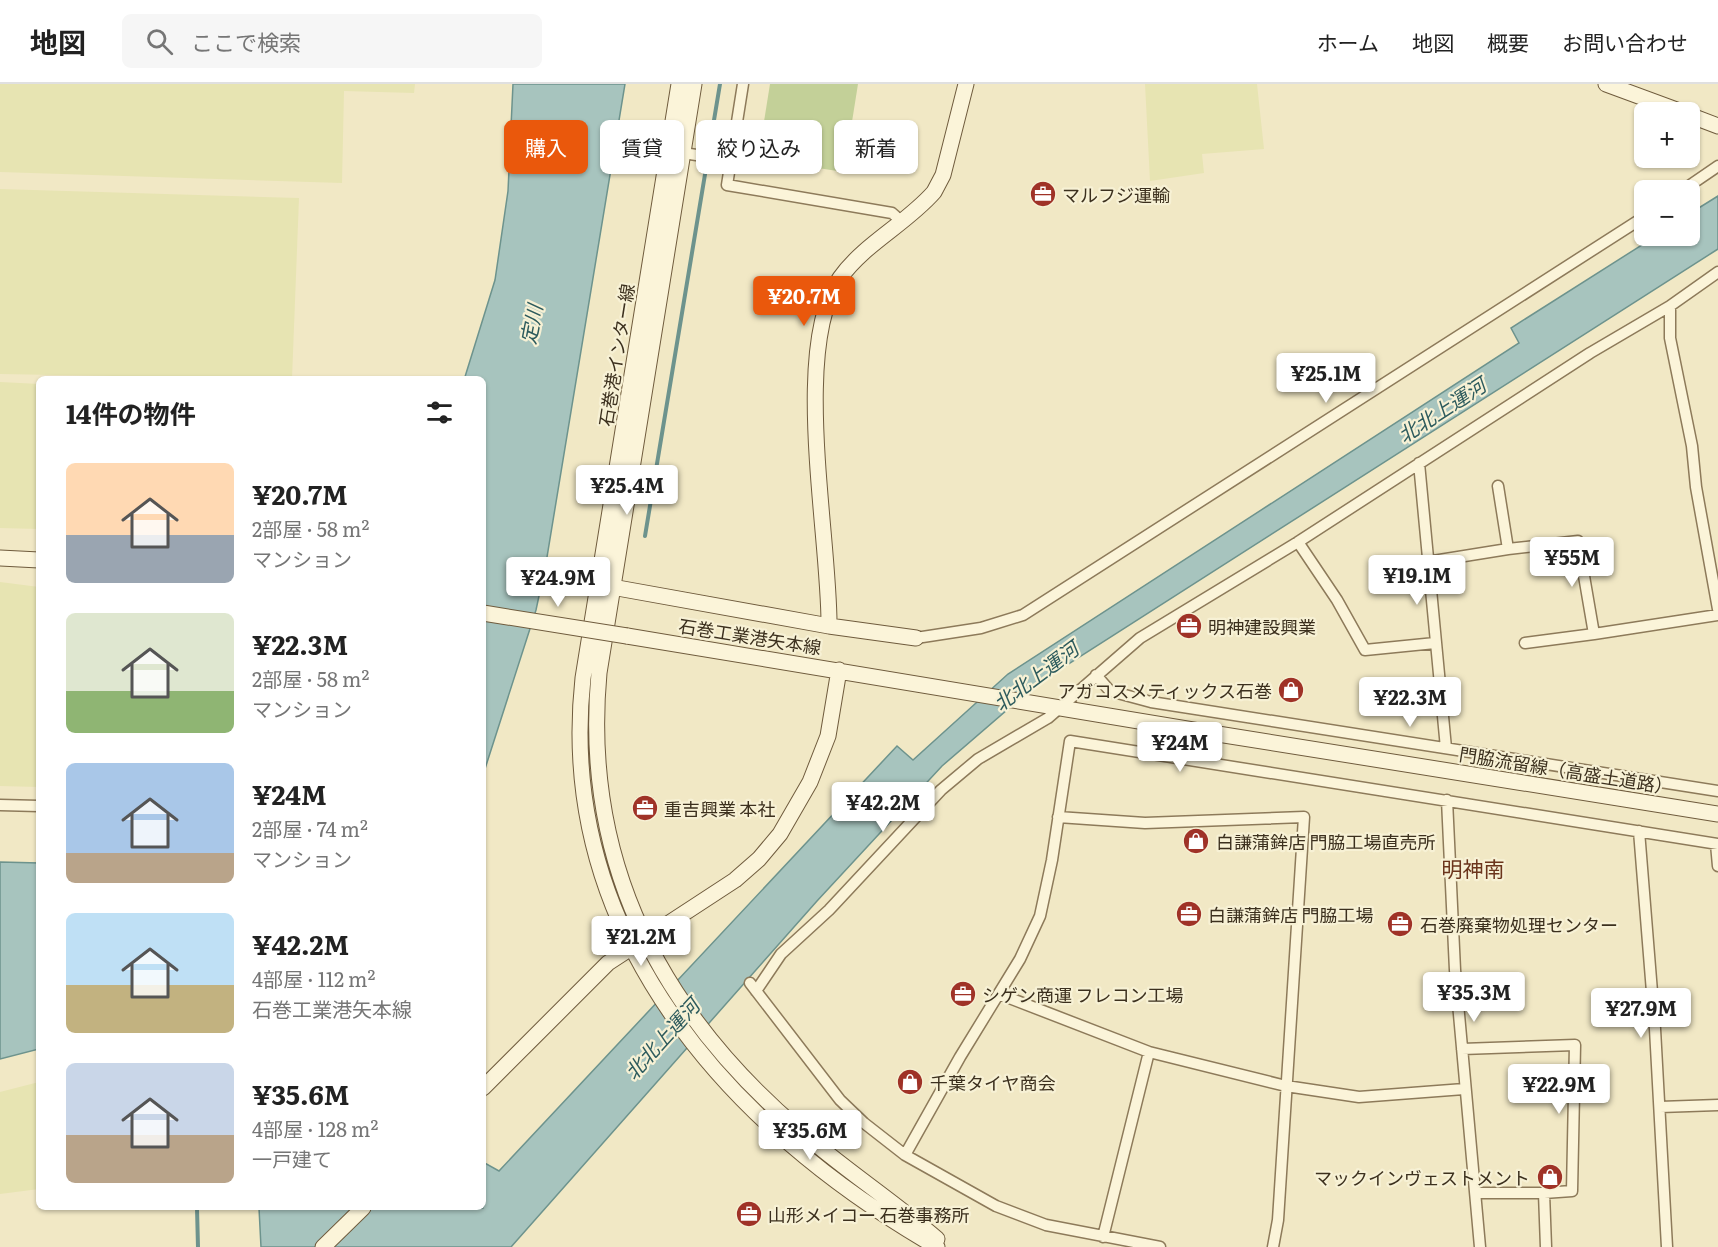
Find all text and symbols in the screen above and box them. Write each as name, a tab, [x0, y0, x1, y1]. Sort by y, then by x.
search box	[122, 14, 542, 68]
text: 地図	[30, 20, 86, 62]
icon: search	[143, 25, 176, 58]
text: ここで検索	[191, 25, 301, 58]
text: ホーム	[1317, 26, 1379, 57]
text: 地図	[1412, 26, 1454, 57]
text: 概要	[1487, 26, 1529, 57]
text: お問い合わせ	[1562, 26, 1688, 57]
map controls	[1634, 102, 1700, 246]
button: +	[1634, 102, 1700, 168]
chip: 購入	[504, 120, 588, 174]
chip: 賃貸	[600, 120, 684, 174]
chip: 絞り込み	[696, 120, 822, 174]
chip: 新着	[834, 120, 918, 174]
office icon: マルフジ運輸	[1028, 179, 1058, 209]
button: −	[1634, 180, 1700, 246]
place label: マルフジ運輸	[1062, 181, 1170, 208]
pin: ¥20.7M	[755, 276, 853, 327]
text: ¥20.7M	[767, 280, 841, 310]
street label: 石巻港インター線	[591, 282, 641, 428]
water label: 定川	[511, 300, 549, 346]
pin: ¥25.1M	[1277, 353, 1375, 404]
text: ¥25.1M	[1290, 357, 1362, 387]
water label: 北北上運河	[1391, 367, 1494, 449]
text: 14件の物件	[66, 393, 195, 432]
icon: filters	[423, 396, 456, 429]
pin: ¥25.4M	[578, 465, 676, 516]
text: ¥25.4M	[590, 469, 664, 499]
text: ¥20.7M	[252, 474, 348, 513]
icon: home	[114, 487, 186, 559]
text: 2部屋 · 58 m²	[252, 513, 369, 543]
pin: ¥55M	[1536, 537, 1608, 588]
text: ¥55M	[1544, 541, 1600, 571]
text: マンション	[252, 543, 352, 573]
pin: ¥19.1M	[1368, 555, 1466, 606]
pin: ¥24.9M	[509, 557, 607, 608]
text: ¥19.1M	[1382, 559, 1452, 589]
text: ¥24.9M	[520, 561, 596, 591]
street label: 石巻工業港矢本線	[677, 611, 823, 661]
office icon: 明神建設興業	[1174, 611, 1204, 641]
place label: 明神建設興業	[1208, 613, 1316, 640]
text: ¥22.3M	[252, 624, 348, 663]
water label: 北北上運河	[986, 631, 1087, 717]
icon: home	[114, 637, 186, 709]
text: 2部屋 · 58 m²	[252, 663, 369, 693]
shop icon: アガコスメティックス石巻	[1276, 675, 1306, 705]
place label: アガコスメティックス石巻	[1058, 677, 1272, 704]
pin: ¥22.3M	[1361, 677, 1459, 728]
text: ¥22.3M	[1373, 681, 1447, 711]
text: マンション	[252, 693, 352, 723]
pin: ¥24M	[1144, 722, 1216, 773]
text: ¥24M	[1151, 726, 1209, 756]
street label: 門脇流留線（高盛土道路）	[1457, 740, 1675, 800]
text: ¥24M	[252, 774, 327, 813]
pin: ¥42.2M	[834, 782, 932, 833]
text: ¥42.2M	[846, 786, 920, 816]
icon: home	[114, 787, 186, 859]
office icon: 重吉興業 本社	[630, 793, 660, 823]
place label: 重吉興業 本社	[664, 795, 776, 822]
text: 2部屋 · 74 m²	[252, 813, 368, 843]
shop icon: 白謙蒲鉾店 門脇工場直売所	[1181, 826, 1211, 856]
place label: 白謙蒲鉾店 門脇工場直売所	[1216, 828, 1436, 855]
text: マンション	[252, 843, 352, 873]
district label: 明神南	[1442, 852, 1505, 883]
office icon: 白謙蒲鉾店 門脇工場	[1174, 899, 1204, 929]
place label: 白謙蒲鉾店 門脇工場	[1208, 901, 1374, 928]
office icon: 石巻廃棄物処理センター	[1385, 909, 1415, 939]
place label: 石巻廃棄物処理センター	[1420, 911, 1618, 938]
pin: ¥21.2M	[592, 916, 690, 967]
text: ¥21.2M	[606, 920, 677, 950]
text: ¥42.2M	[252, 924, 349, 963]
icon: home	[114, 937, 186, 1009]
text: 4部屋 · 112 m²	[252, 963, 375, 993]
pin: ¥35.3M	[1425, 972, 1523, 1023]
text: ¥35.3M	[1437, 976, 1511, 1006]
office icon: シゲン商運 フレコン工場	[948, 979, 978, 1009]
place label: シゲン商運 フレコン工場	[982, 981, 1184, 1008]
water label: 北北上運河	[616, 988, 708, 1085]
pin: ¥27.9M	[1592, 988, 1690, 1039]
text: ¥27.9M	[1605, 992, 1677, 1022]
text: 石巻工業港矢本線	[252, 993, 412, 1023]
pin: ¥22.9M	[1510, 1064, 1608, 1115]
shop icon: 千葉タイヤ商会	[895, 1067, 925, 1097]
text: ¥22.9M	[1522, 1068, 1596, 1098]
place label: 千葉タイヤ商会	[930, 1069, 1055, 1096]
text: ¥35.6M	[252, 1074, 349, 1113]
icon: home	[114, 1087, 186, 1159]
pin: ¥35.6M	[761, 1110, 859, 1161]
text: 4部屋 · 128 m²	[252, 1113, 378, 1143]
text: ¥35.6M	[773, 1114, 847, 1144]
text: 一戸建て	[252, 1143, 332, 1173]
shop icon: マックインヴェストメント	[1535, 1162, 1565, 1192]
place label: マックインヴェストメント	[1314, 1164, 1530, 1191]
office icon: 山形メイコー 石巻事務所	[734, 1199, 764, 1229]
place label: 山形メイコー 石巻事務所	[768, 1201, 970, 1228]

